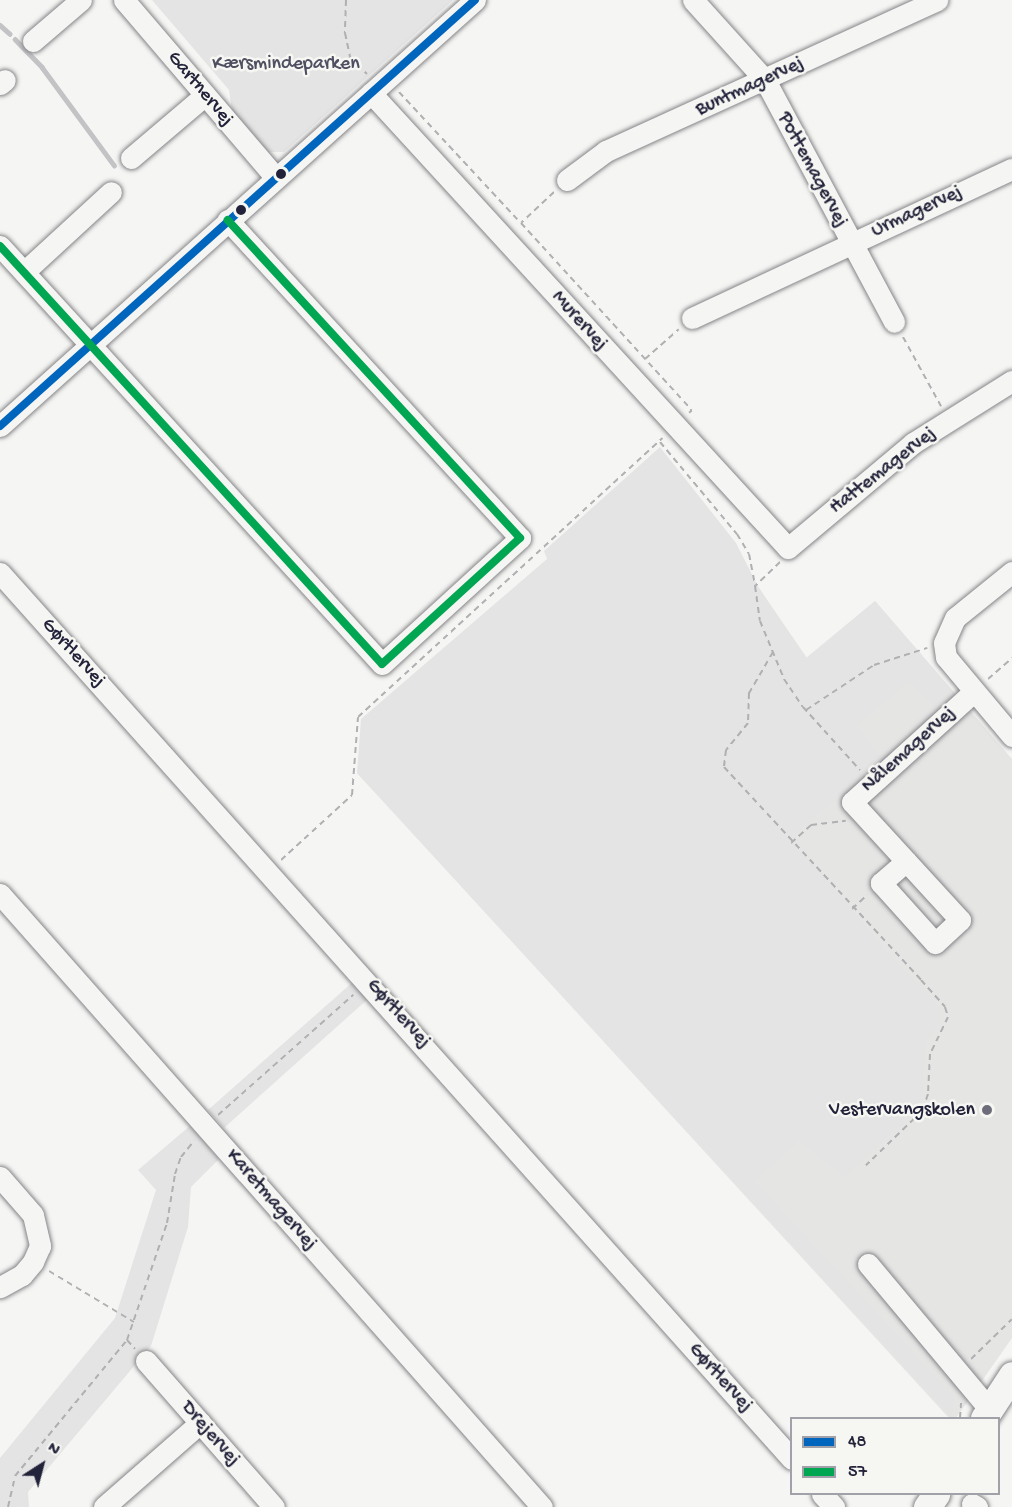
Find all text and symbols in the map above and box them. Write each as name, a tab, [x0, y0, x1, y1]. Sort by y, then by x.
street label: Gartnervej	[162, 46, 238, 132]
park label: Kærsmindeparken	[212, 52, 360, 76]
street label: Buntmagervej	[692, 52, 808, 122]
street label: Pottemagervej	[772, 108, 852, 232]
unlabelled marker	[275, 168, 287, 180]
street label: Urmagervej	[868, 180, 966, 244]
unlabelled marker	[235, 204, 247, 216]
street label: Murervej	[546, 286, 612, 356]
street label: Hattemagervej	[825, 422, 941, 520]
street label: Gørtlervej	[36, 613, 110, 693]
street label: Nålemagervej	[857, 702, 961, 798]
street label: Gørtlervej	[361, 974, 435, 1054]
place label: Vestervangskolen	[829, 1098, 975, 1122]
marker: Vestervangskolen	[980, 1103, 994, 1117]
street label: Karetmagervej	[220, 1144, 322, 1256]
street label: Gørtlervej	[683, 1338, 757, 1418]
street label: Drejervej	[175, 1396, 245, 1472]
legend	[790, 1417, 1000, 1495]
text: 48	[848, 1432, 866, 1453]
north arrow	[12, 1435, 72, 1495]
text: N	[43, 1439, 63, 1461]
text: 57	[848, 1462, 867, 1483]

